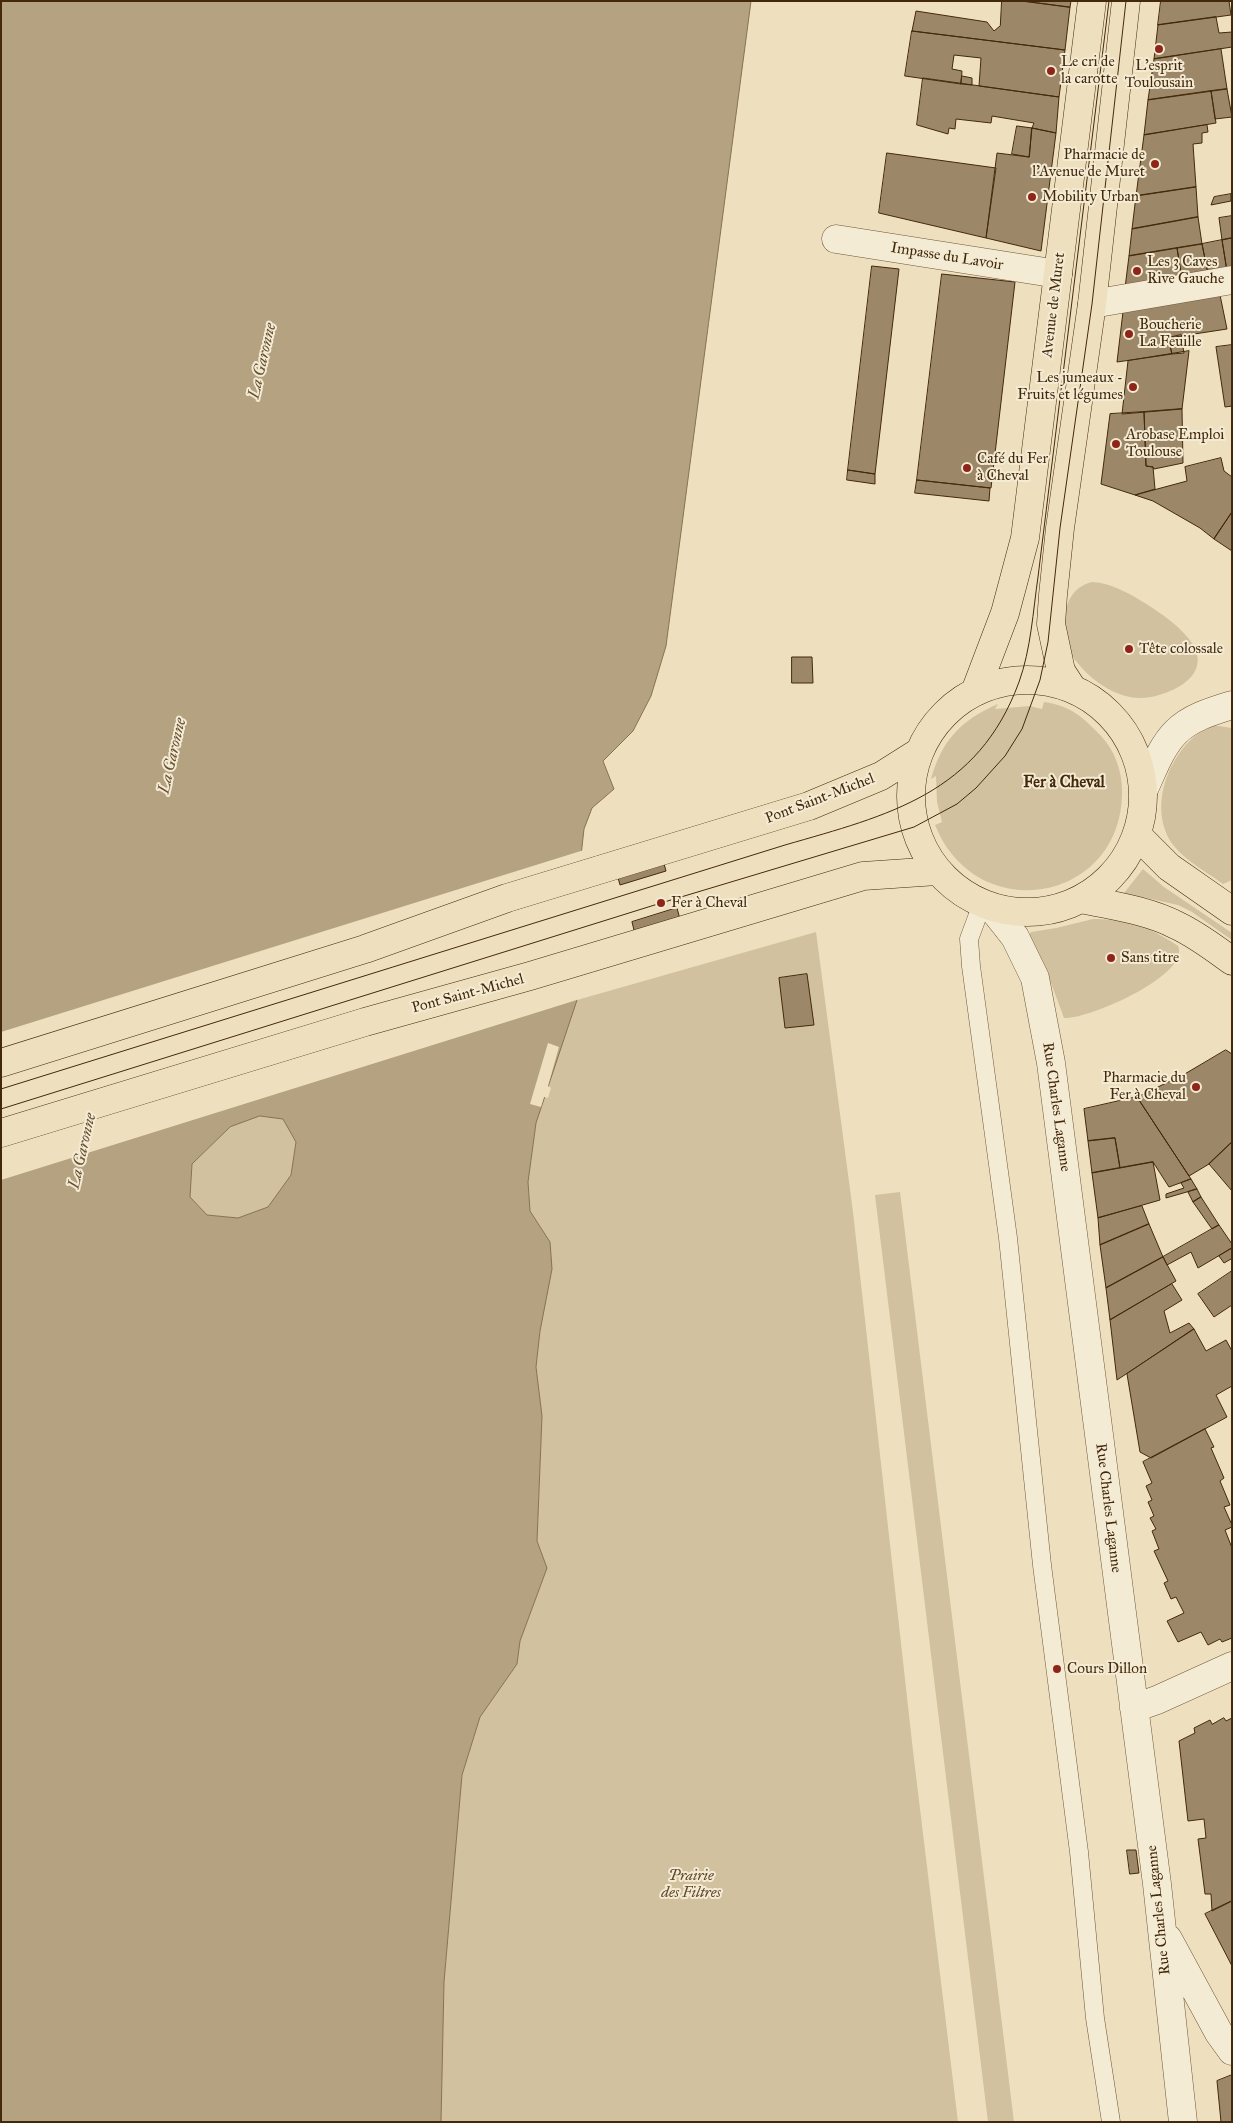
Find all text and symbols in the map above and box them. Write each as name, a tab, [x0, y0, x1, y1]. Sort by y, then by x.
marker: L'esprit Toulousain	[1153, 43, 1165, 55]
place label: Le cri de la carotte	[1061, 53, 1117, 88]
place label: L'esprit Toulousain	[1125, 57, 1193, 92]
marker: Le cri de la carotte	[1045, 65, 1057, 77]
place label: Pharmacie de l'Avenue de Muret	[1032, 146, 1145, 181]
marker: Pharmacie de l'Avenue de Muret	[1149, 158, 1161, 170]
place label: Mobility Urban	[1042, 188, 1139, 206]
marker: Mobility Urban	[1026, 191, 1038, 203]
street label: Impasse du Lavoir	[889, 239, 1005, 275]
street label: Avenue de Muret	[1039, 251, 1069, 359]
place label: Les 3 Caves Rive Gauche	[1147, 253, 1224, 288]
marker: Les 3 Caves Rive Gauche	[1131, 265, 1143, 277]
place label: Boucherie La Feuille	[1139, 316, 1202, 351]
water label: La Garonne	[245, 321, 281, 401]
marker: Boucherie La Feuille	[1123, 328, 1135, 340]
place label: Les jumeaux - Fruits et légumes	[1017, 369, 1123, 404]
marker: Les jumeaux - Fruits et légumes	[1127, 381, 1139, 393]
place label: Arobase Emploi Toulouse	[1126, 426, 1224, 461]
marker: Arobase Emploi Toulouse	[1110, 438, 1122, 450]
place label: Café du Fer à Cheval	[977, 450, 1048, 485]
marker: Café du Fer à Cheval	[961, 462, 973, 474]
place label: Tête colossale	[1139, 640, 1223, 658]
marker: Tête colossale	[1123, 643, 1135, 655]
water label: La Garonne	[155, 716, 191, 796]
street label: Pont Saint-Michel	[763, 770, 877, 828]
district label: Fer à Cheval	[1023, 773, 1105, 793]
place label: Fer à Cheval	[671, 894, 747, 912]
marker: Fer à Cheval	[655, 897, 667, 909]
place label: Sans titre	[1121, 949, 1179, 967]
marker: Sans titre	[1105, 952, 1117, 964]
street label: Pont Saint-Michel	[410, 970, 526, 1018]
street label: Rue Charles Laganne	[1038, 1041, 1074, 1173]
place label: Pharmacie du Fer à Cheval	[1103, 1069, 1186, 1104]
marker: Pharmacie du Fer à Cheval	[1190, 1081, 1202, 1093]
water label: La Garonne	[65, 1111, 101, 1191]
street label: Rue Charles Laganne	[1091, 1442, 1125, 1574]
place label: Cours Dillon	[1067, 1660, 1147, 1678]
marker: Cours Dillon	[1051, 1663, 1063, 1675]
street label: Rue Charles Laganne	[1143, 1844, 1175, 1976]
park label: Prairie des Filtres	[661, 1867, 721, 1902]

